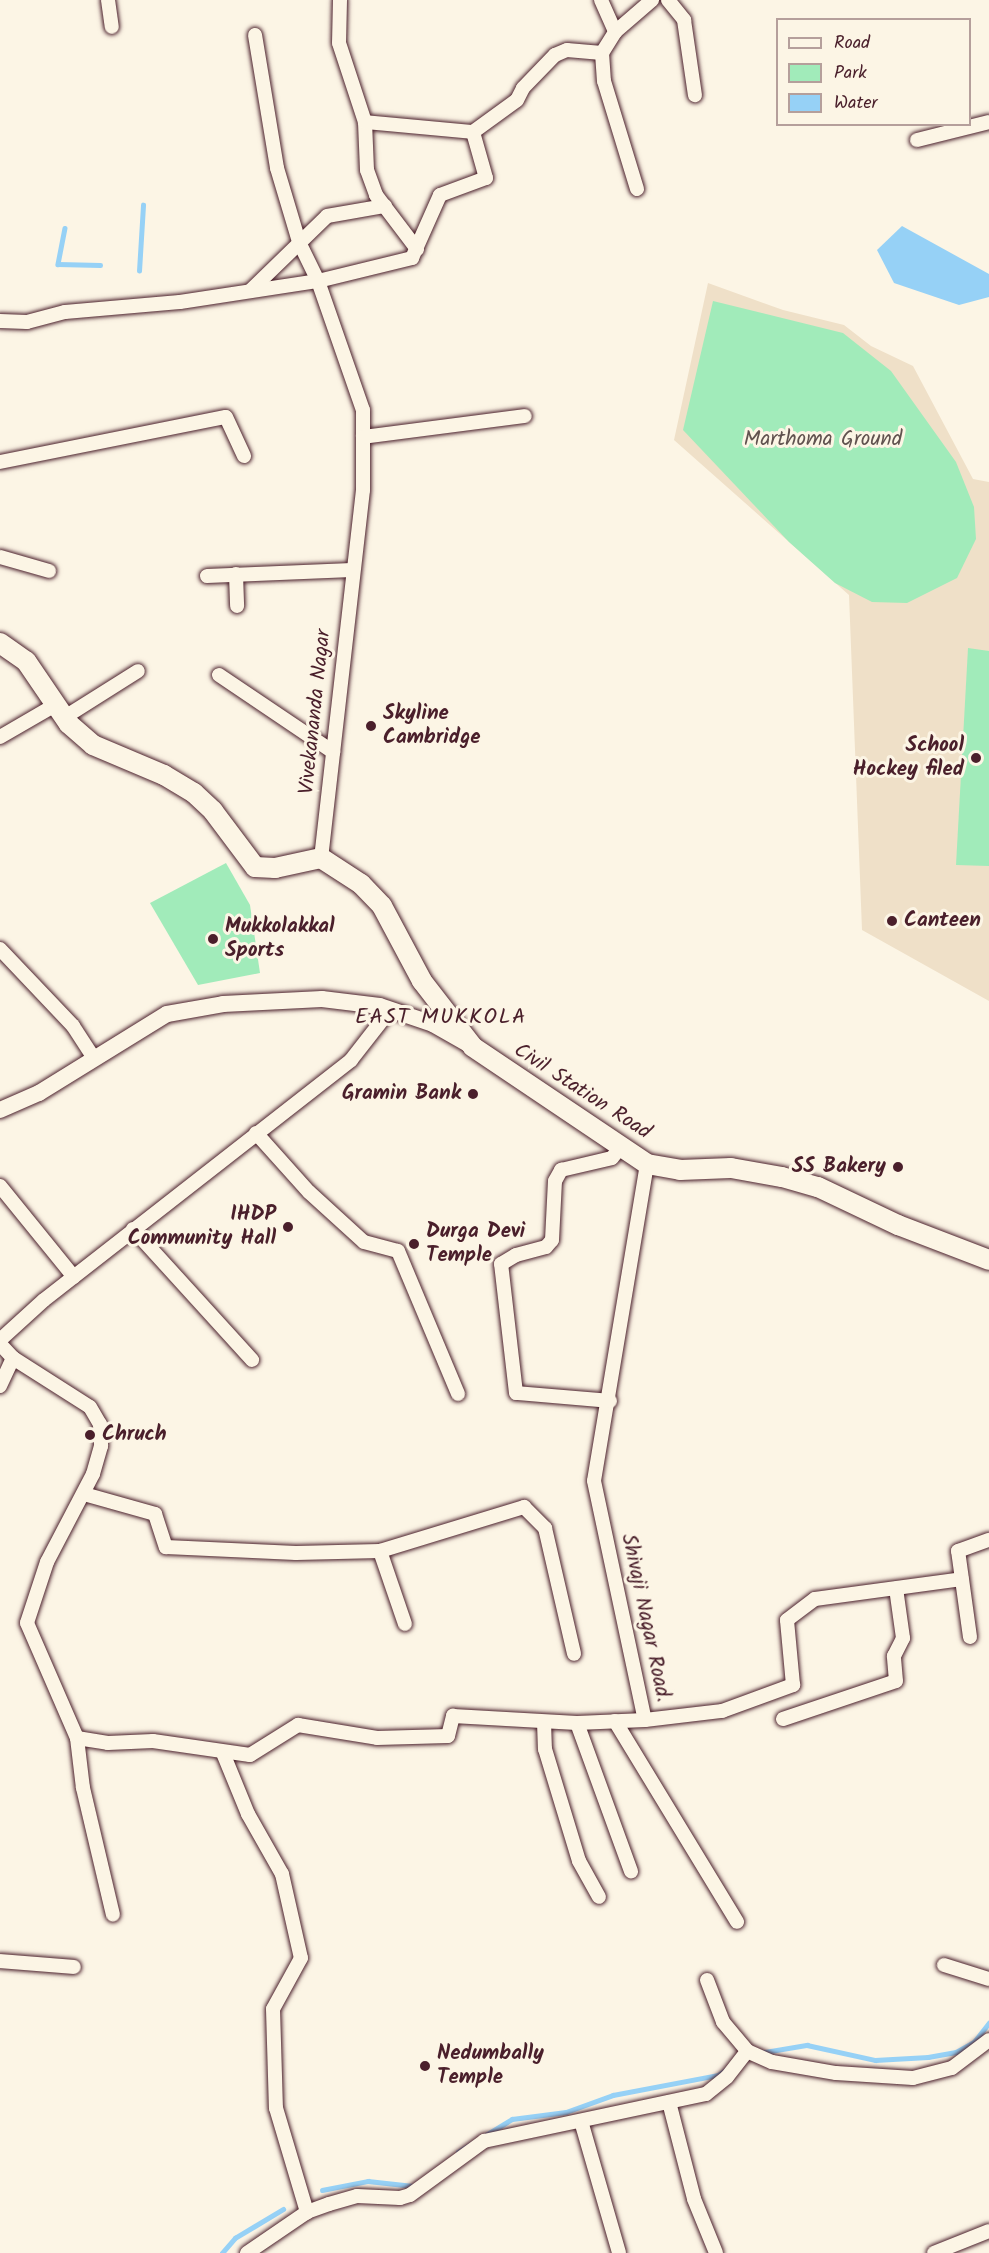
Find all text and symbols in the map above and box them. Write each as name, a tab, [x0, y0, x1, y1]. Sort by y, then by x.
legend	[776, 18, 971, 126]
text: Road	[834, 29, 870, 58]
text: Park	[834, 59, 867, 88]
text: Water	[834, 89, 878, 118]
park label: Marthoma Ground	[744, 427, 902, 453]
street label: Vivekananda Nagar	[295, 628, 337, 796]
place label: Skyline Cambridge	[383, 701, 481, 751]
marker: Skyline Cambridge	[364, 719, 378, 733]
place label: School Hockey filed	[853, 733, 964, 783]
marker: School Hockey filed	[969, 751, 983, 765]
place label: Canteen	[904, 908, 981, 934]
place label: Mukkolakkal Sports	[225, 914, 335, 964]
marker: Canteen	[885, 914, 899, 928]
marker: Mukkolakkal Sports	[206, 932, 220, 946]
district label: EAST MUKKOLA	[355, 1005, 527, 1031]
street label: Civil Station Road	[509, 1038, 655, 1146]
place label: Gramin Bank	[342, 1081, 461, 1107]
marker: Gramin Bank	[466, 1087, 480, 1101]
place label: SS Bakery	[792, 1154, 886, 1180]
marker: SS Bakery	[891, 1160, 905, 1174]
place label: IHDP Community Hall	[128, 1202, 276, 1252]
place label: Durga Devi Temple	[426, 1219, 525, 1269]
marker: IHDP Community Hall	[281, 1220, 295, 1234]
marker: Durga Devi Temple	[407, 1237, 421, 1251]
place label: Chruch	[102, 1422, 167, 1448]
marker: Chruch	[83, 1428, 97, 1442]
street label: Shivaji Nagar Road.	[615, 1532, 675, 1704]
place label: Nedumbally Temple	[437, 2041, 544, 2091]
marker: Nedumbally Temple	[418, 2059, 432, 2073]

